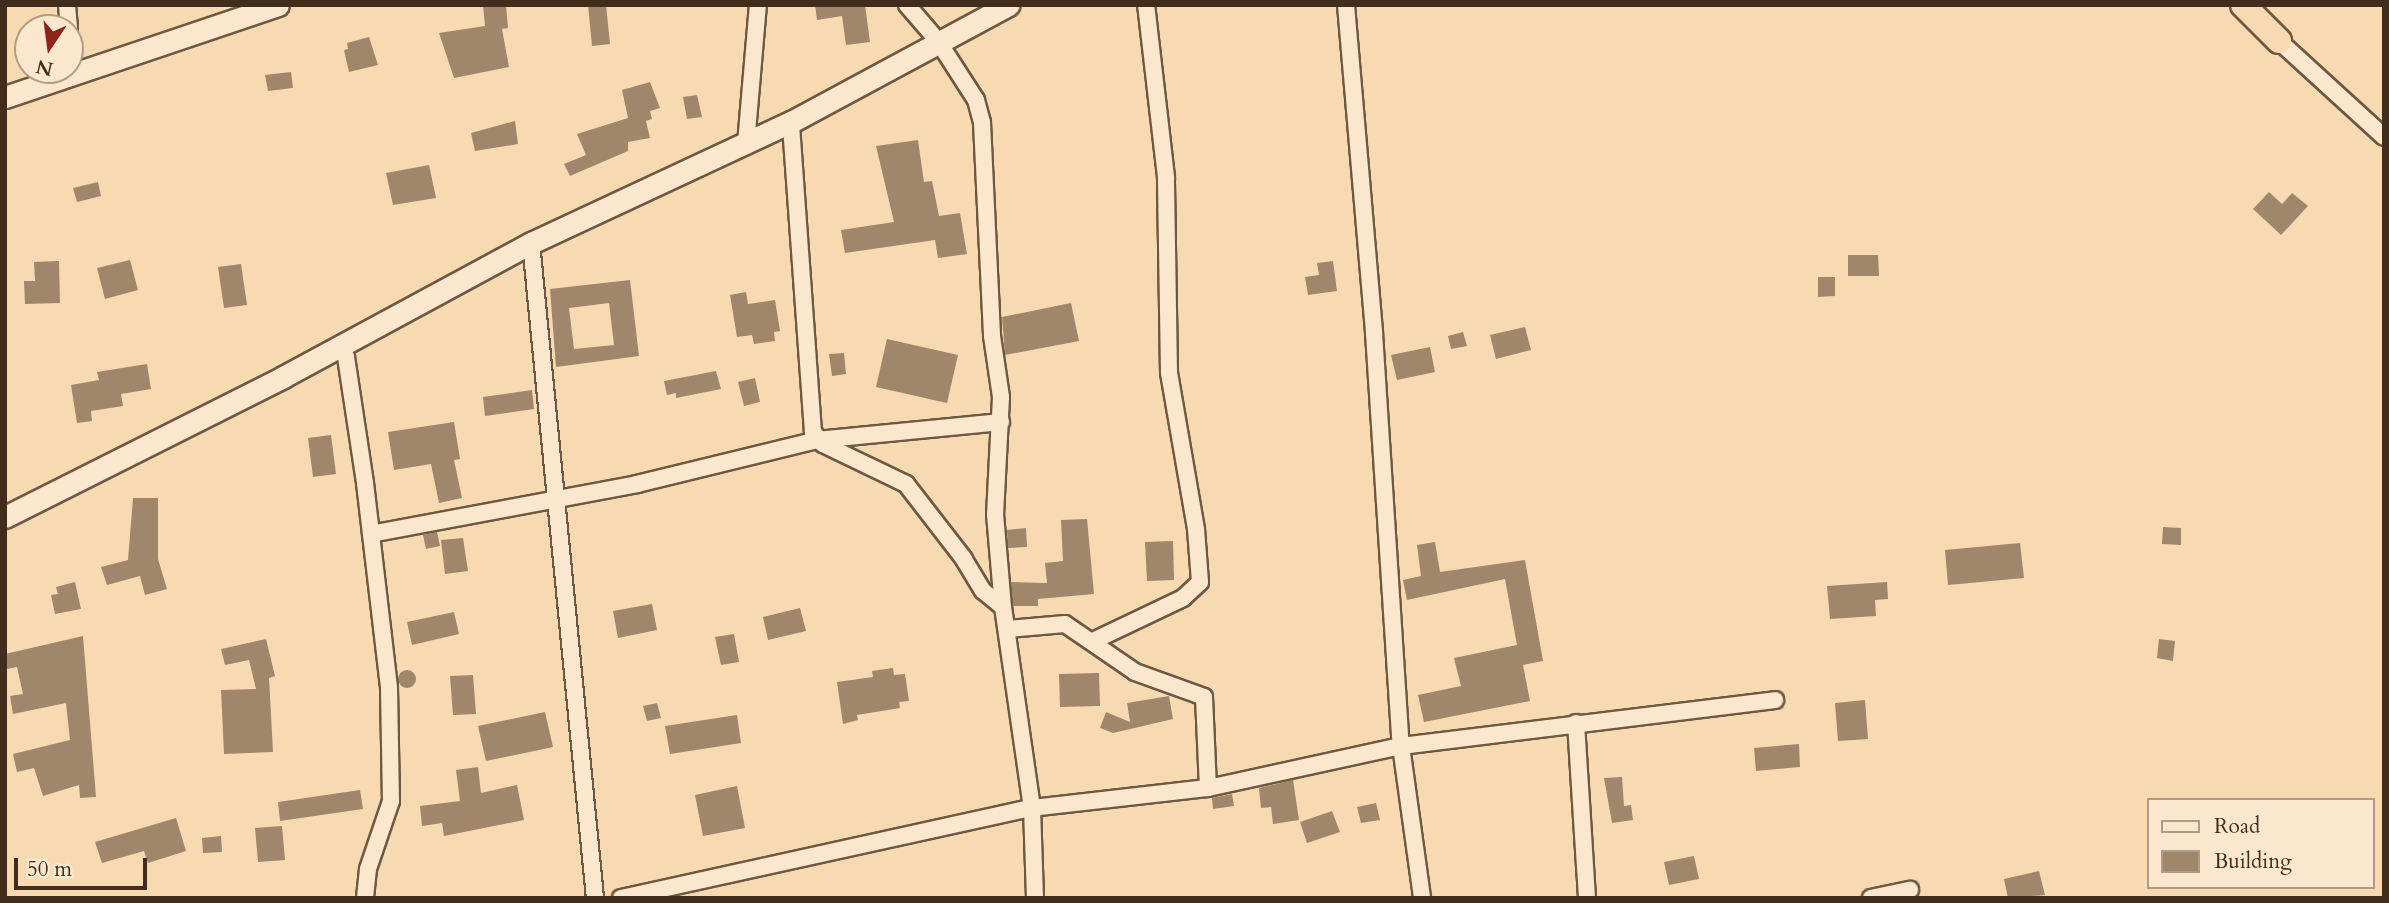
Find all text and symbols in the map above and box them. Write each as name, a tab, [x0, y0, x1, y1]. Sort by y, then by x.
north arrow	[14, 14, 84, 84]
text: N	[34, 53, 56, 82]
legend	[2148, 798, 2375, 889]
text: Road	[2214, 812, 2260, 841]
scale bar	[18, 844, 150, 888]
text: Building	[2214, 847, 2292, 876]
text: 50 m	[27, 855, 72, 884]

